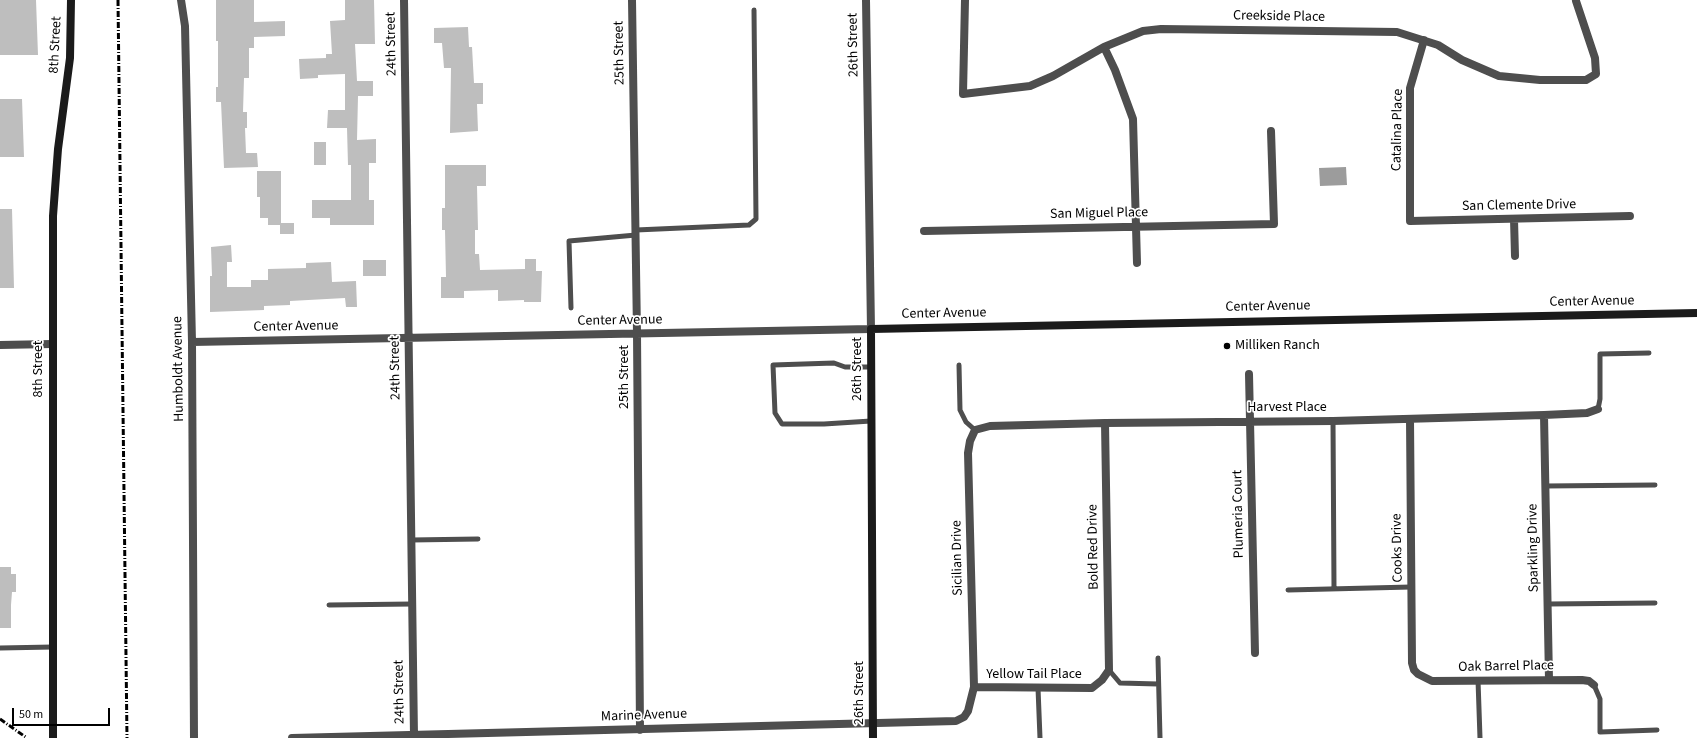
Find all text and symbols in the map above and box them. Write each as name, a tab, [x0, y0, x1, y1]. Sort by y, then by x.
street label: Creekside Place	[1233, 8, 1325, 26]
street label: 24th Street	[383, 12, 401, 76]
street label: 26th Street	[845, 13, 863, 77]
street label: 8th Street	[46, 16, 66, 74]
street label: 25th Street	[611, 21, 629, 85]
street label: Catalina Place	[1389, 89, 1407, 171]
street label: San Clemente Drive	[1462, 197, 1576, 215]
street label: San Miguel Place	[1050, 205, 1148, 223]
street label: Center Avenue	[1549, 293, 1635, 311]
street label: Center Avenue	[1225, 298, 1311, 316]
street label: Center Avenue	[901, 305, 987, 323]
street label: Center Avenue	[577, 312, 663, 330]
street label: Humboldt Avenue	[170, 316, 188, 422]
street label: Center Avenue	[253, 318, 339, 336]
street label: 24th Street	[387, 336, 405, 400]
street label: 26th Street	[850, 337, 866, 401]
place label: Milliken Ranch	[1235, 338, 1320, 354]
street label: 8th Street	[31, 340, 47, 398]
marker: Milliken Ranch	[1222, 341, 1232, 351]
street label: 25th Street	[617, 345, 633, 409]
street label: Harvest Place	[1247, 400, 1327, 416]
street label: Plumeria Court	[1230, 470, 1248, 558]
street label: Sparkling Drive	[1525, 503, 1543, 593]
street label: Bold Red Drive	[1085, 504, 1103, 590]
street label: Cooks Drive	[1389, 513, 1407, 583]
street label: Sicilian Drive	[949, 520, 967, 596]
street label: Oak Barrel Place	[1458, 658, 1554, 676]
street label: 24th Street	[391, 660, 409, 724]
street label: 26th Street	[852, 661, 868, 725]
street label: Yellow Tail Place	[986, 667, 1082, 683]
scale bar	[14, 700, 112, 726]
text: 50 m	[19, 706, 43, 723]
street label: Marine Avenue	[601, 706, 687, 726]

